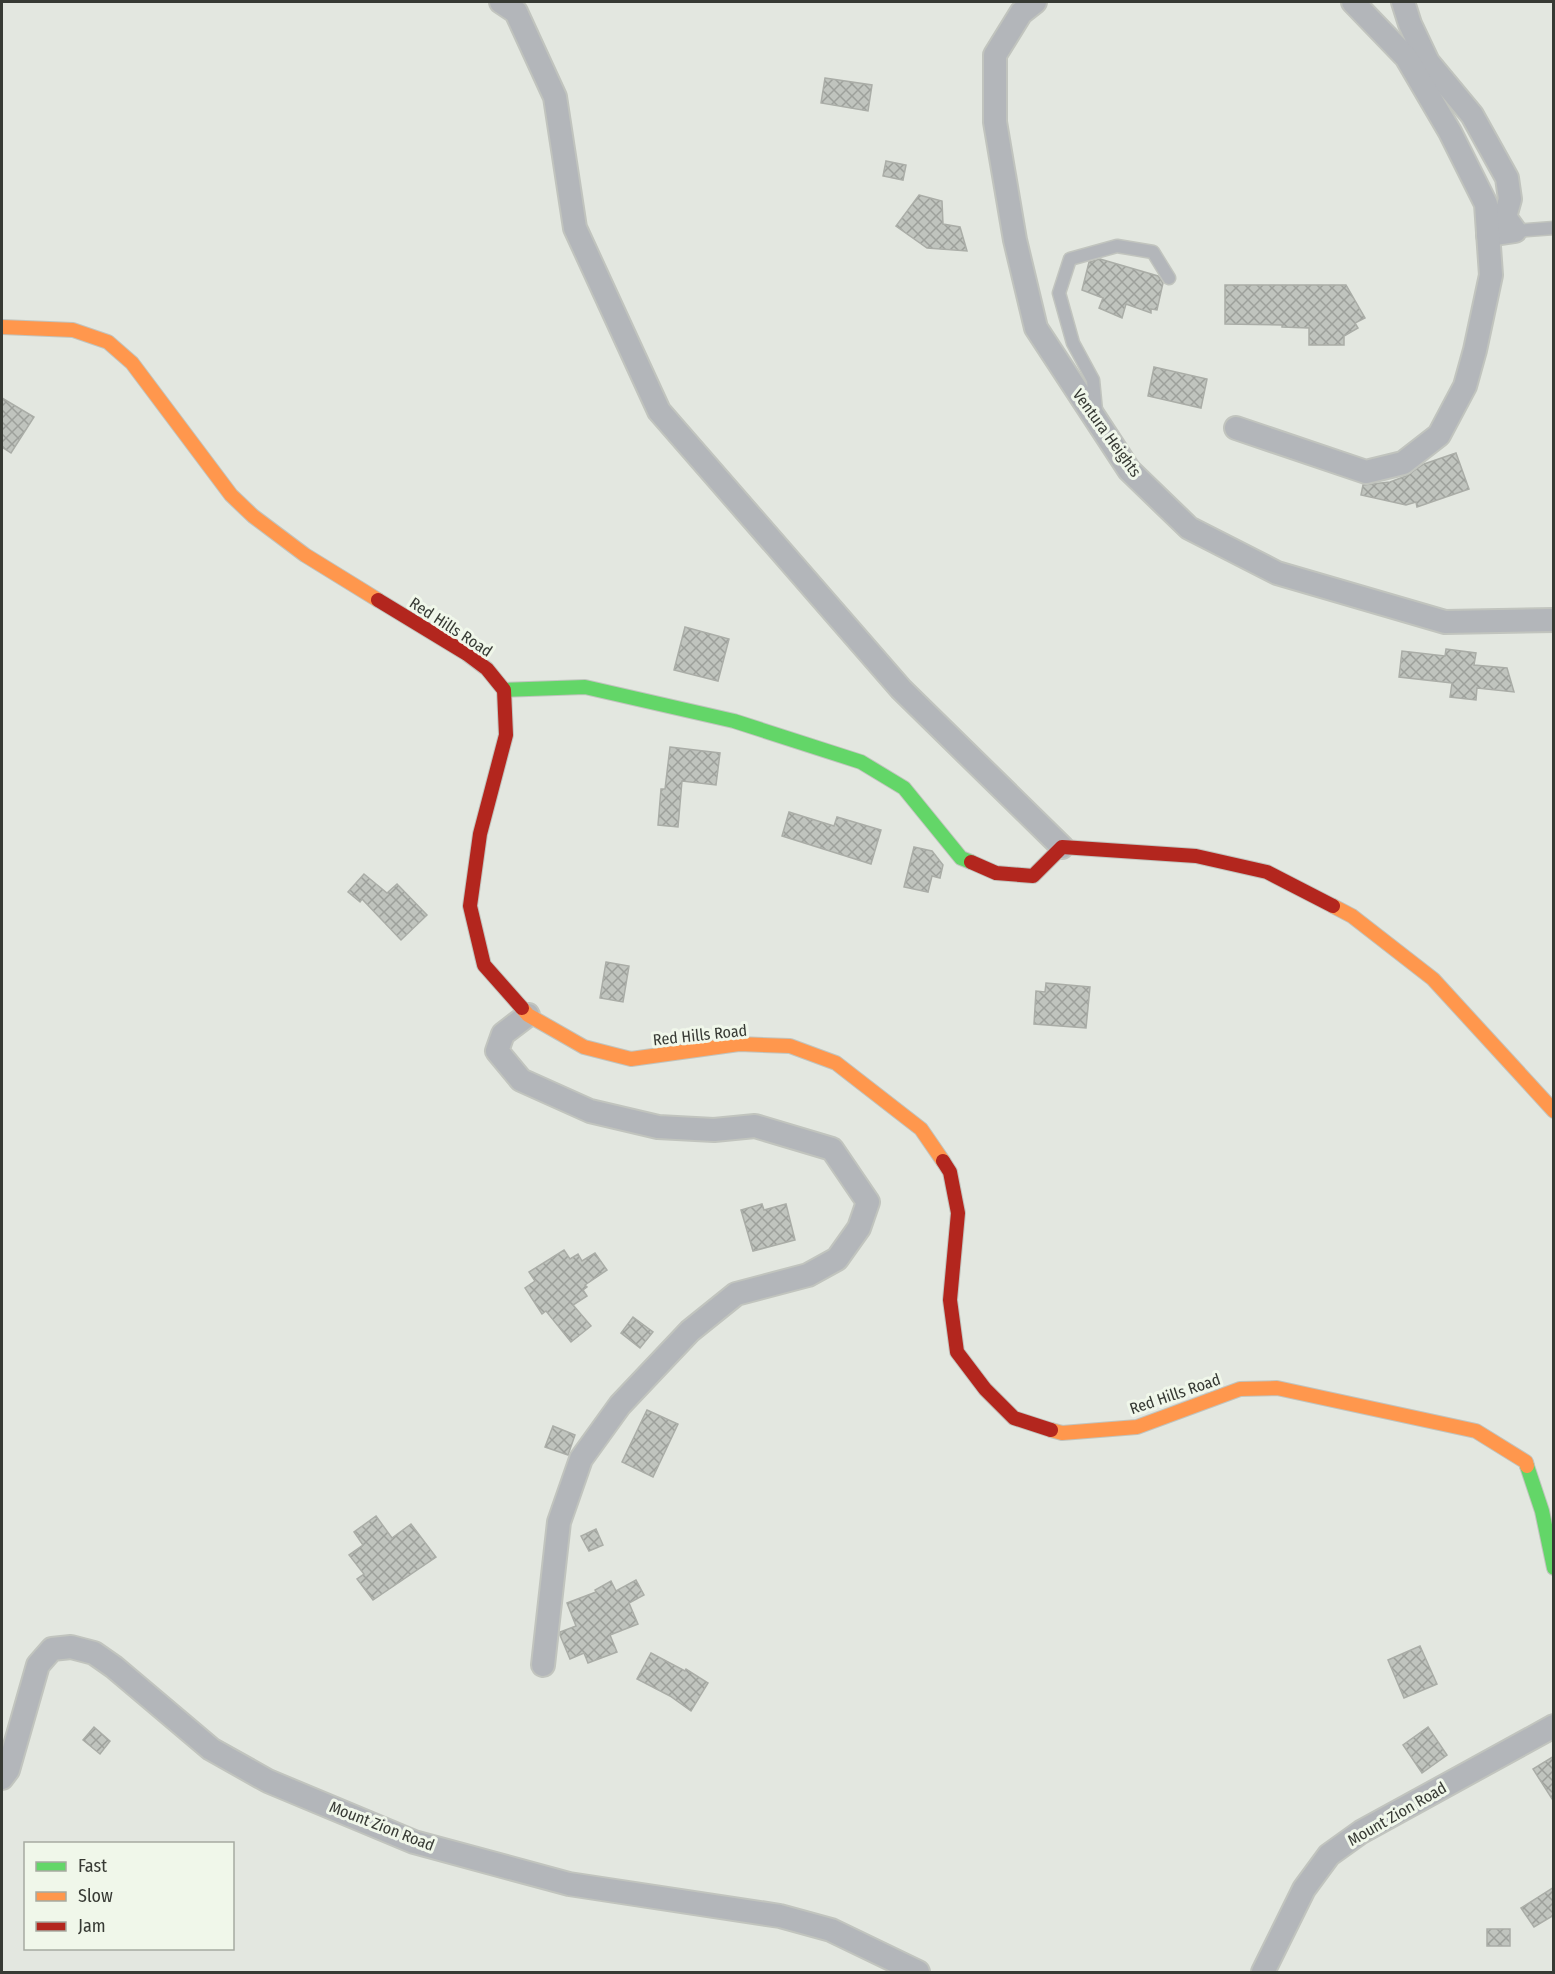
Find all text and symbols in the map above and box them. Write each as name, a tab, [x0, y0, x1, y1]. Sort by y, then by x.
street label: Ventura Heights	[1069, 385, 1145, 481]
street label: Red Hills Road	[406, 593, 496, 661]
street label: Red Hills Road	[652, 1021, 748, 1049]
street label: Red Hills Road	[1127, 1370, 1223, 1418]
street label: Mount Zion Road	[1344, 1778, 1450, 1850]
street label: Mount Zion Road	[327, 1797, 437, 1855]
legend	[24, 1842, 234, 1950]
text: Fast	[78, 1855, 107, 1877]
text: Slow	[78, 1885, 113, 1907]
text: Jam	[78, 1915, 106, 1937]

